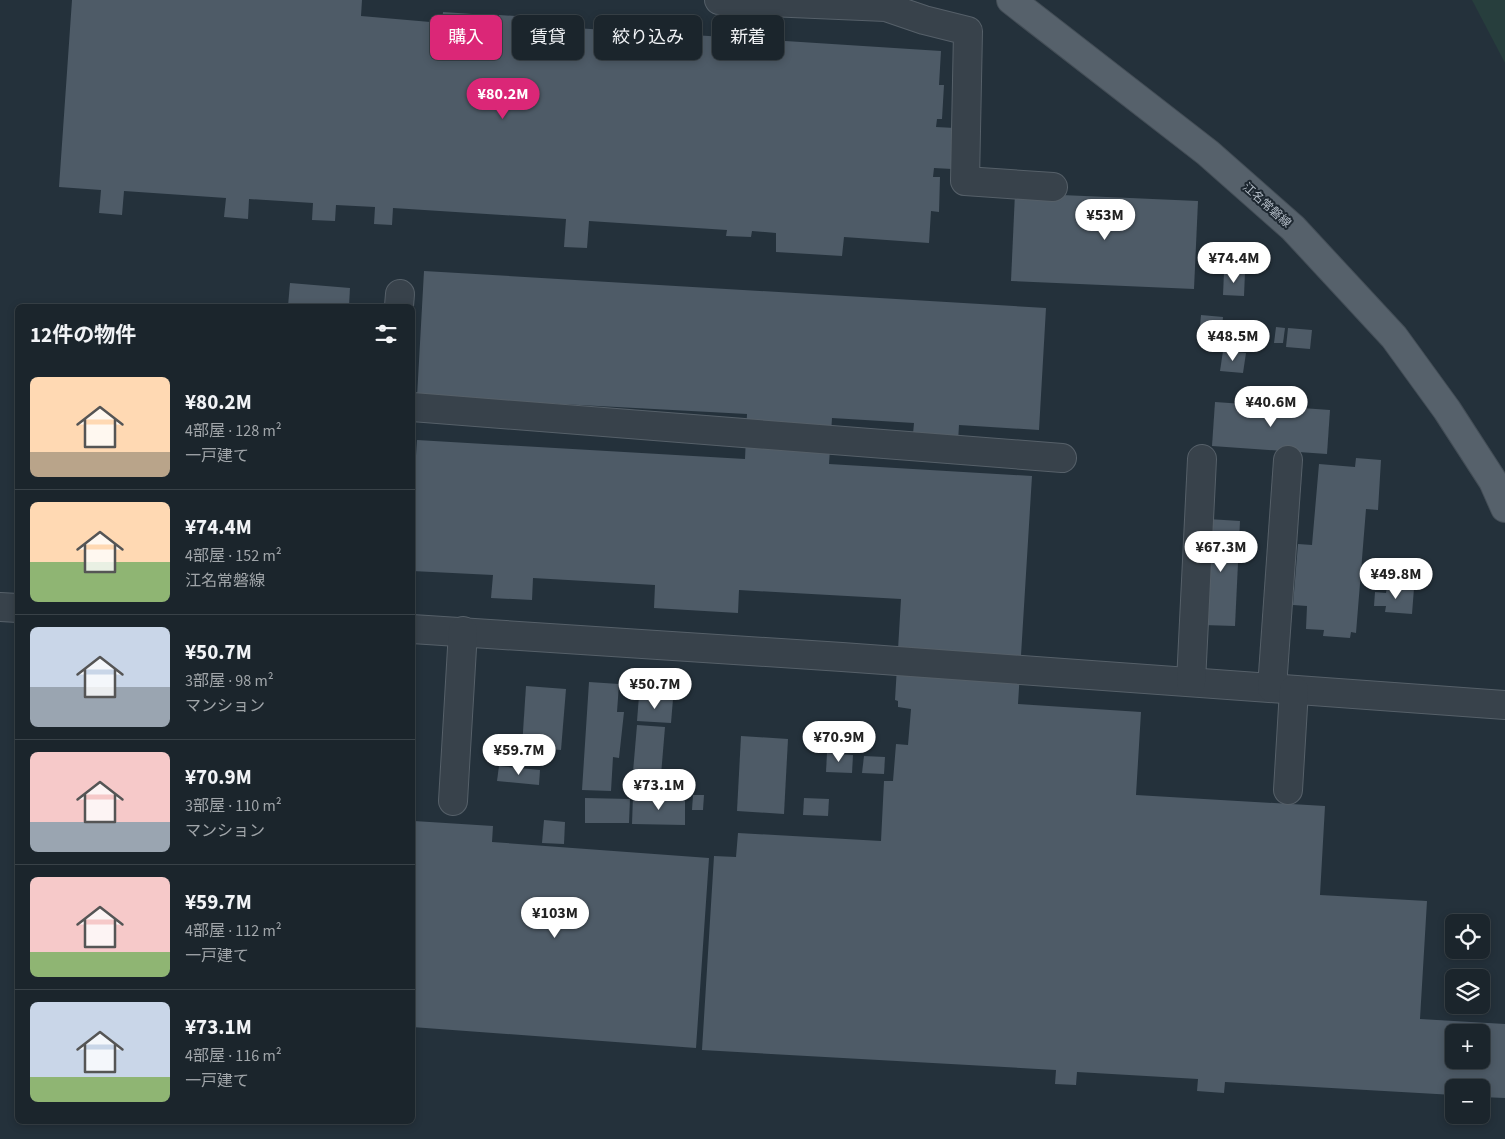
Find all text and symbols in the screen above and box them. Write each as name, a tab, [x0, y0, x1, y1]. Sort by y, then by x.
chip: 購入	[430, 15, 502, 60]
chip: 賃貸	[512, 15, 584, 60]
chip: 絞り込み	[594, 15, 702, 60]
chip: 新着	[712, 15, 784, 60]
pin: ¥80.2M	[462, 78, 544, 120]
text: ¥80.2M	[478, 83, 528, 105]
street label: 江名常磐線	[1239, 179, 1295, 232]
pin: ¥53M	[1075, 198, 1135, 241]
text: ¥53M	[1086, 204, 1124, 226]
pin: ¥74.4M	[1193, 242, 1275, 284]
text: ¥74.4M	[1209, 247, 1259, 269]
text: 12件の物件	[30, 320, 136, 350]
icon: filters	[372, 320, 400, 348]
pin: ¥48.5M	[1192, 320, 1274, 362]
text: ¥48.5M	[1208, 325, 1258, 347]
pin: ¥40.6M	[1230, 386, 1312, 428]
text: ¥80.2M	[185, 387, 252, 417]
text: ¥40.6M	[1246, 391, 1296, 413]
icon: home	[70, 397, 130, 457]
text: 4部屋 · 128 m²	[185, 420, 282, 442]
text: 一戸建て	[185, 445, 249, 467]
text: ¥74.4M	[185, 512, 252, 542]
icon: home	[70, 522, 130, 582]
pin: ¥67.3M	[1180, 530, 1262, 573]
text: ¥67.3M	[1196, 536, 1246, 558]
text: 4部屋 · 152 m²	[185, 545, 282, 567]
pin: ¥49.8M	[1355, 558, 1437, 600]
text: ¥49.8M	[1371, 563, 1421, 585]
text: 江名常磐線	[185, 570, 265, 592]
text: ¥50.7M	[185, 637, 252, 667]
icon: home	[70, 647, 130, 707]
pin: ¥50.7M	[614, 668, 696, 710]
text: 3部屋 · 98 m²	[185, 670, 274, 692]
text: ¥50.7M	[630, 673, 680, 695]
text: マンション	[185, 695, 265, 717]
pin: ¥70.9M	[798, 720, 880, 763]
text: ¥70.9M	[814, 726, 864, 748]
pin: ¥59.7M	[478, 734, 560, 776]
text: ¥59.7M	[494, 739, 544, 761]
text: ¥70.9M	[185, 762, 252, 792]
pin: ¥73.1M	[618, 768, 700, 811]
icon: home	[70, 772, 130, 832]
text: ¥73.1M	[634, 774, 684, 796]
text: 3部屋 · 110 m²	[185, 795, 282, 817]
text: マンション	[185, 820, 265, 842]
text: ¥59.7M	[185, 887, 252, 917]
pin: ¥103M	[520, 896, 590, 939]
icon: home	[70, 897, 130, 957]
text: ¥103M	[532, 902, 578, 924]
map controls	[1445, 914, 1490, 1124]
button: locate	[1445, 914, 1490, 959]
text: 4部屋 · 112 m²	[185, 920, 282, 942]
text: 一戸建て	[185, 945, 249, 967]
button: layers	[1445, 969, 1490, 1014]
text: ¥73.1M	[185, 1012, 252, 1042]
icon: home	[70, 1022, 130, 1082]
button: +	[1445, 1024, 1490, 1069]
text: 4部屋 · 116 m²	[185, 1045, 282, 1067]
text: 一戸建て	[185, 1070, 249, 1092]
button: −	[1445, 1079, 1490, 1124]

